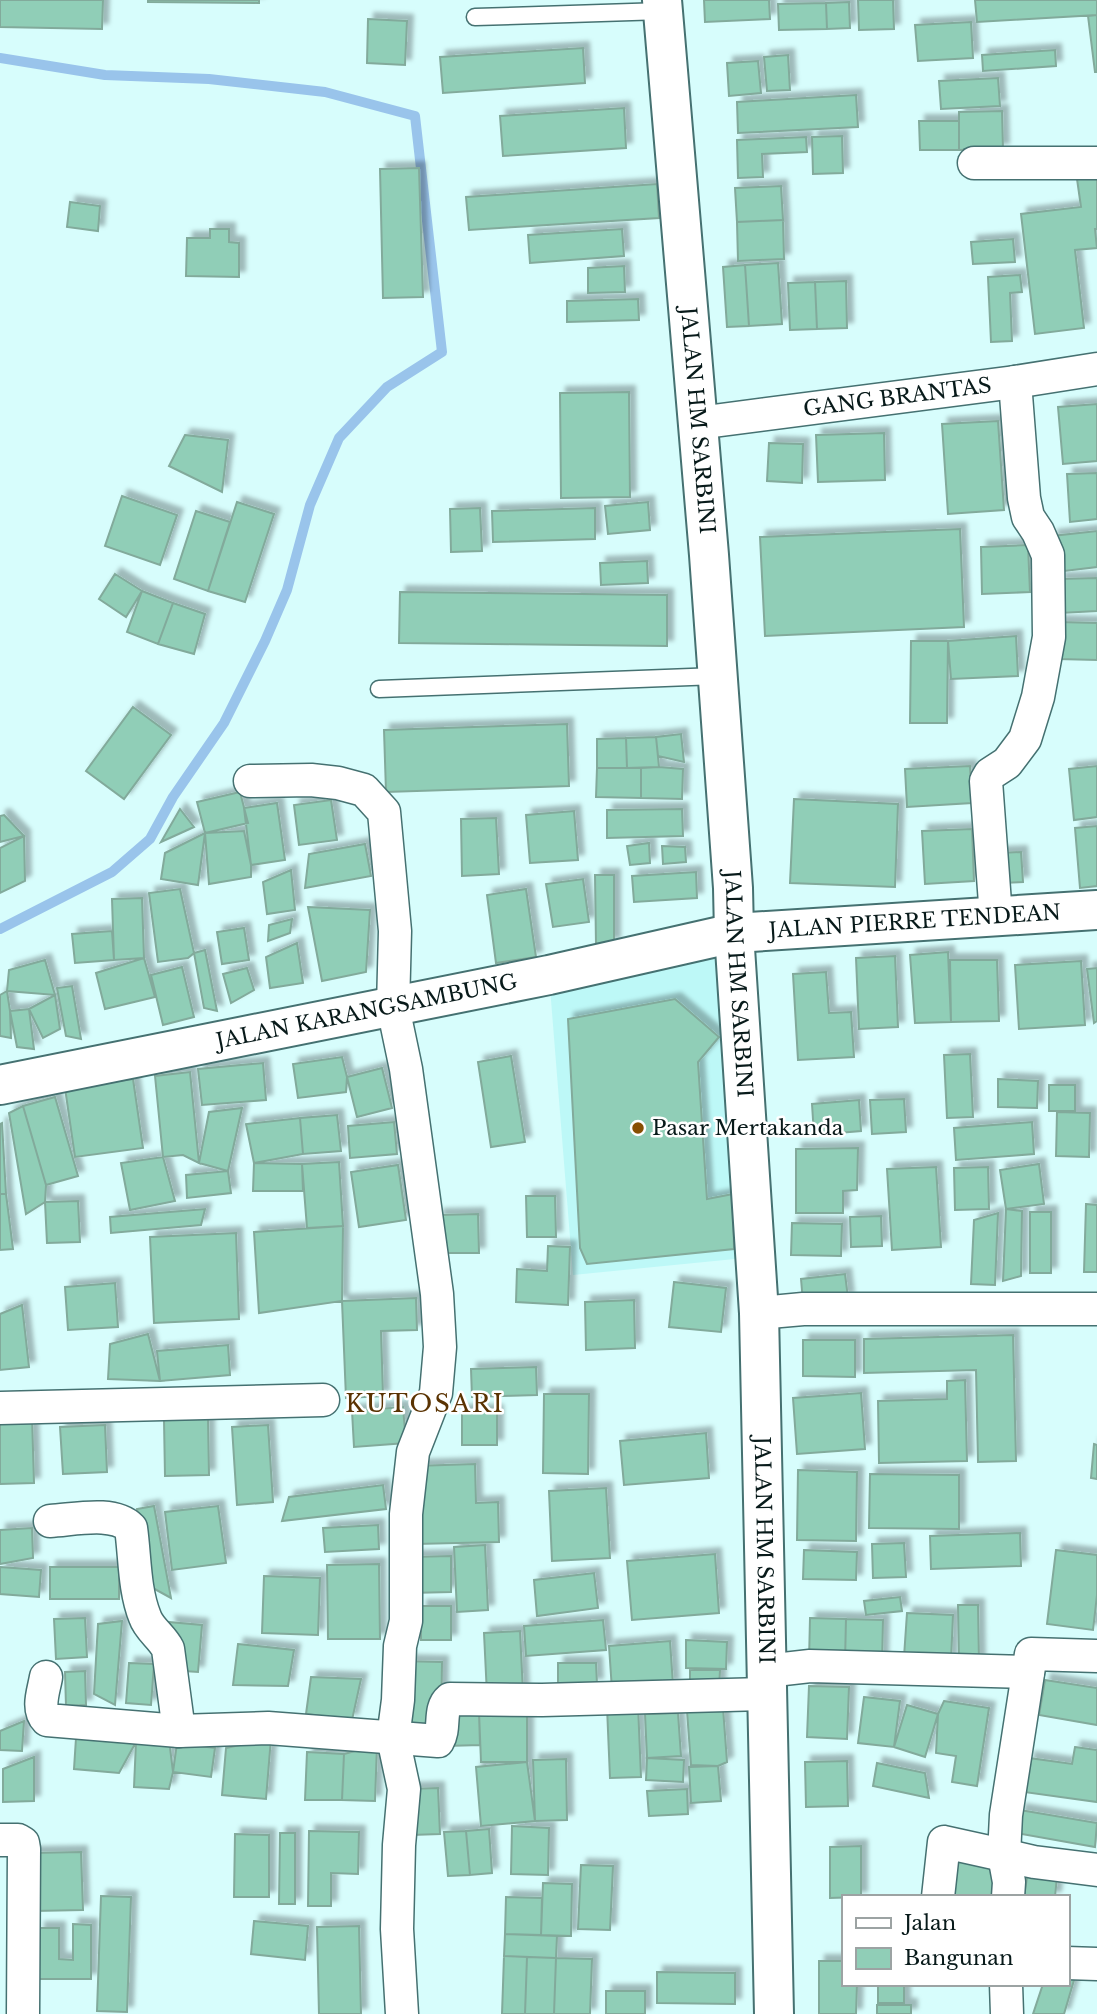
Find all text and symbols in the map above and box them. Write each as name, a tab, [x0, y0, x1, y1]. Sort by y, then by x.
street label: JALAN HM SARBINI	[675, 303, 720, 535]
street label: GANG BRANTAS	[802, 372, 993, 422]
street label: JALAN HM SARBINI	[719, 867, 758, 1098]
street label: JALAN PIERRE TENDEAN	[765, 899, 1062, 944]
street label: JALAN KARANGSAMBUNG	[211, 969, 519, 1055]
place label: Pasar Mertakanda	[652, 1115, 844, 1141]
marker: Pasar Mertakanda	[630, 1120, 646, 1136]
district label: KUTOSARI	[345, 1389, 505, 1418]
street label: JALAN HM SARBINI	[749, 1433, 780, 1664]
legend	[842, 1895, 1069, 1986]
text: Jalan	[901, 1910, 956, 1936]
text: Bangunan	[904, 1945, 1013, 1971]

